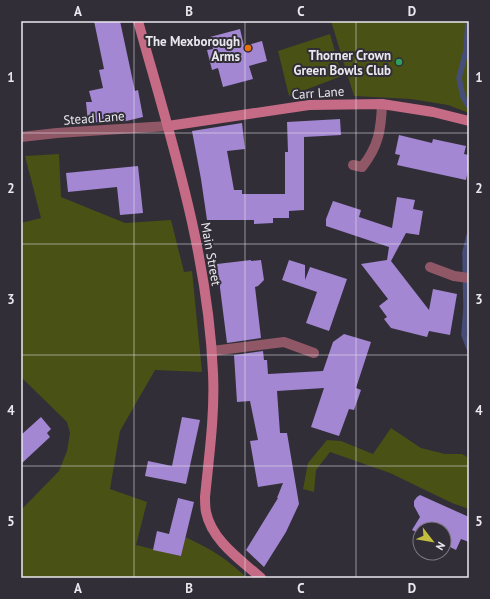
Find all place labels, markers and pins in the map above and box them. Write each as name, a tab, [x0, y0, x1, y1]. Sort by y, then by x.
place label: The Mexborough Arms	[146, 33, 241, 65]
marker: The Mexborough Arms	[243, 43, 253, 53]
place label: Thorner Crown Green Bowls Club	[294, 47, 391, 79]
marker: Thorner Crown Green Bowls Club	[394, 57, 404, 67]

